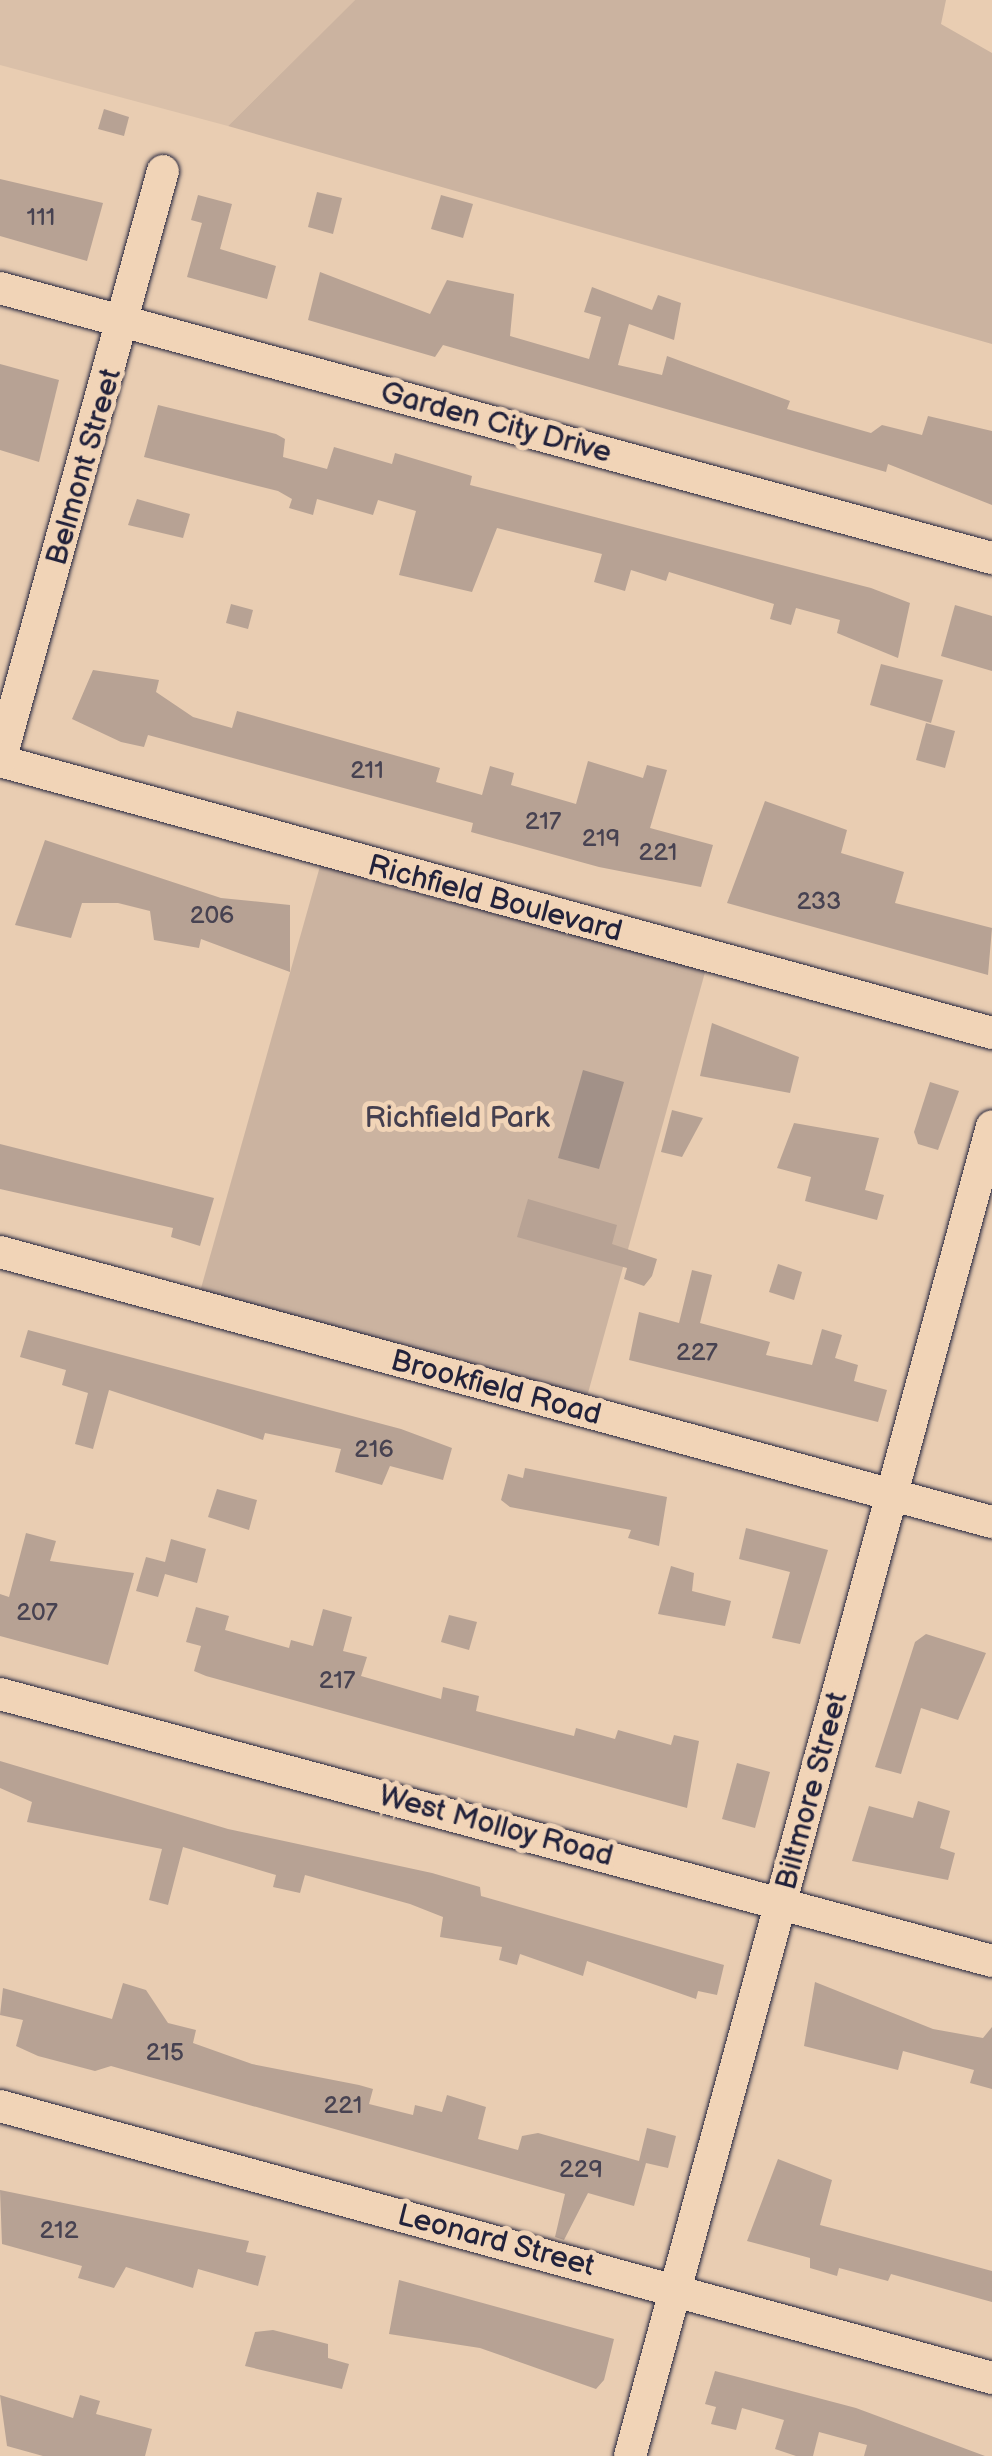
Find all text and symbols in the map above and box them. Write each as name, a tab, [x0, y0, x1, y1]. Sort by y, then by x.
house number: 111	[26, 203, 56, 233]
street label: Belmont Street	[39, 364, 129, 570]
street label: Garden City Drive	[376, 375, 616, 471]
house number: 211	[350, 756, 384, 786]
house number: 217	[525, 807, 561, 837]
house number: 219	[582, 824, 620, 854]
house number: 221	[639, 838, 677, 868]
street label: Richfield Boulevard	[364, 848, 626, 950]
house number: 233	[797, 887, 841, 917]
house number: 206	[190, 901, 234, 931]
park label: Richfield Park	[364, 1100, 550, 1136]
house number: 227	[676, 1338, 718, 1368]
street label: Brookfield Road	[387, 1343, 605, 1433]
house number: 216	[354, 1435, 394, 1465]
house number: 207	[16, 1598, 58, 1628]
house number: 217	[319, 1666, 355, 1696]
street label: Biltmore Street	[768, 1688, 856, 1894]
street label: West Molloy Road	[374, 1777, 618, 1875]
house number: 215	[146, 2038, 184, 2068]
house number: 221	[324, 2091, 362, 2121]
house number: 229	[559, 2155, 603, 2185]
street label: Leonard Street	[393, 2197, 599, 2285]
house number: 212	[40, 2216, 78, 2246]

